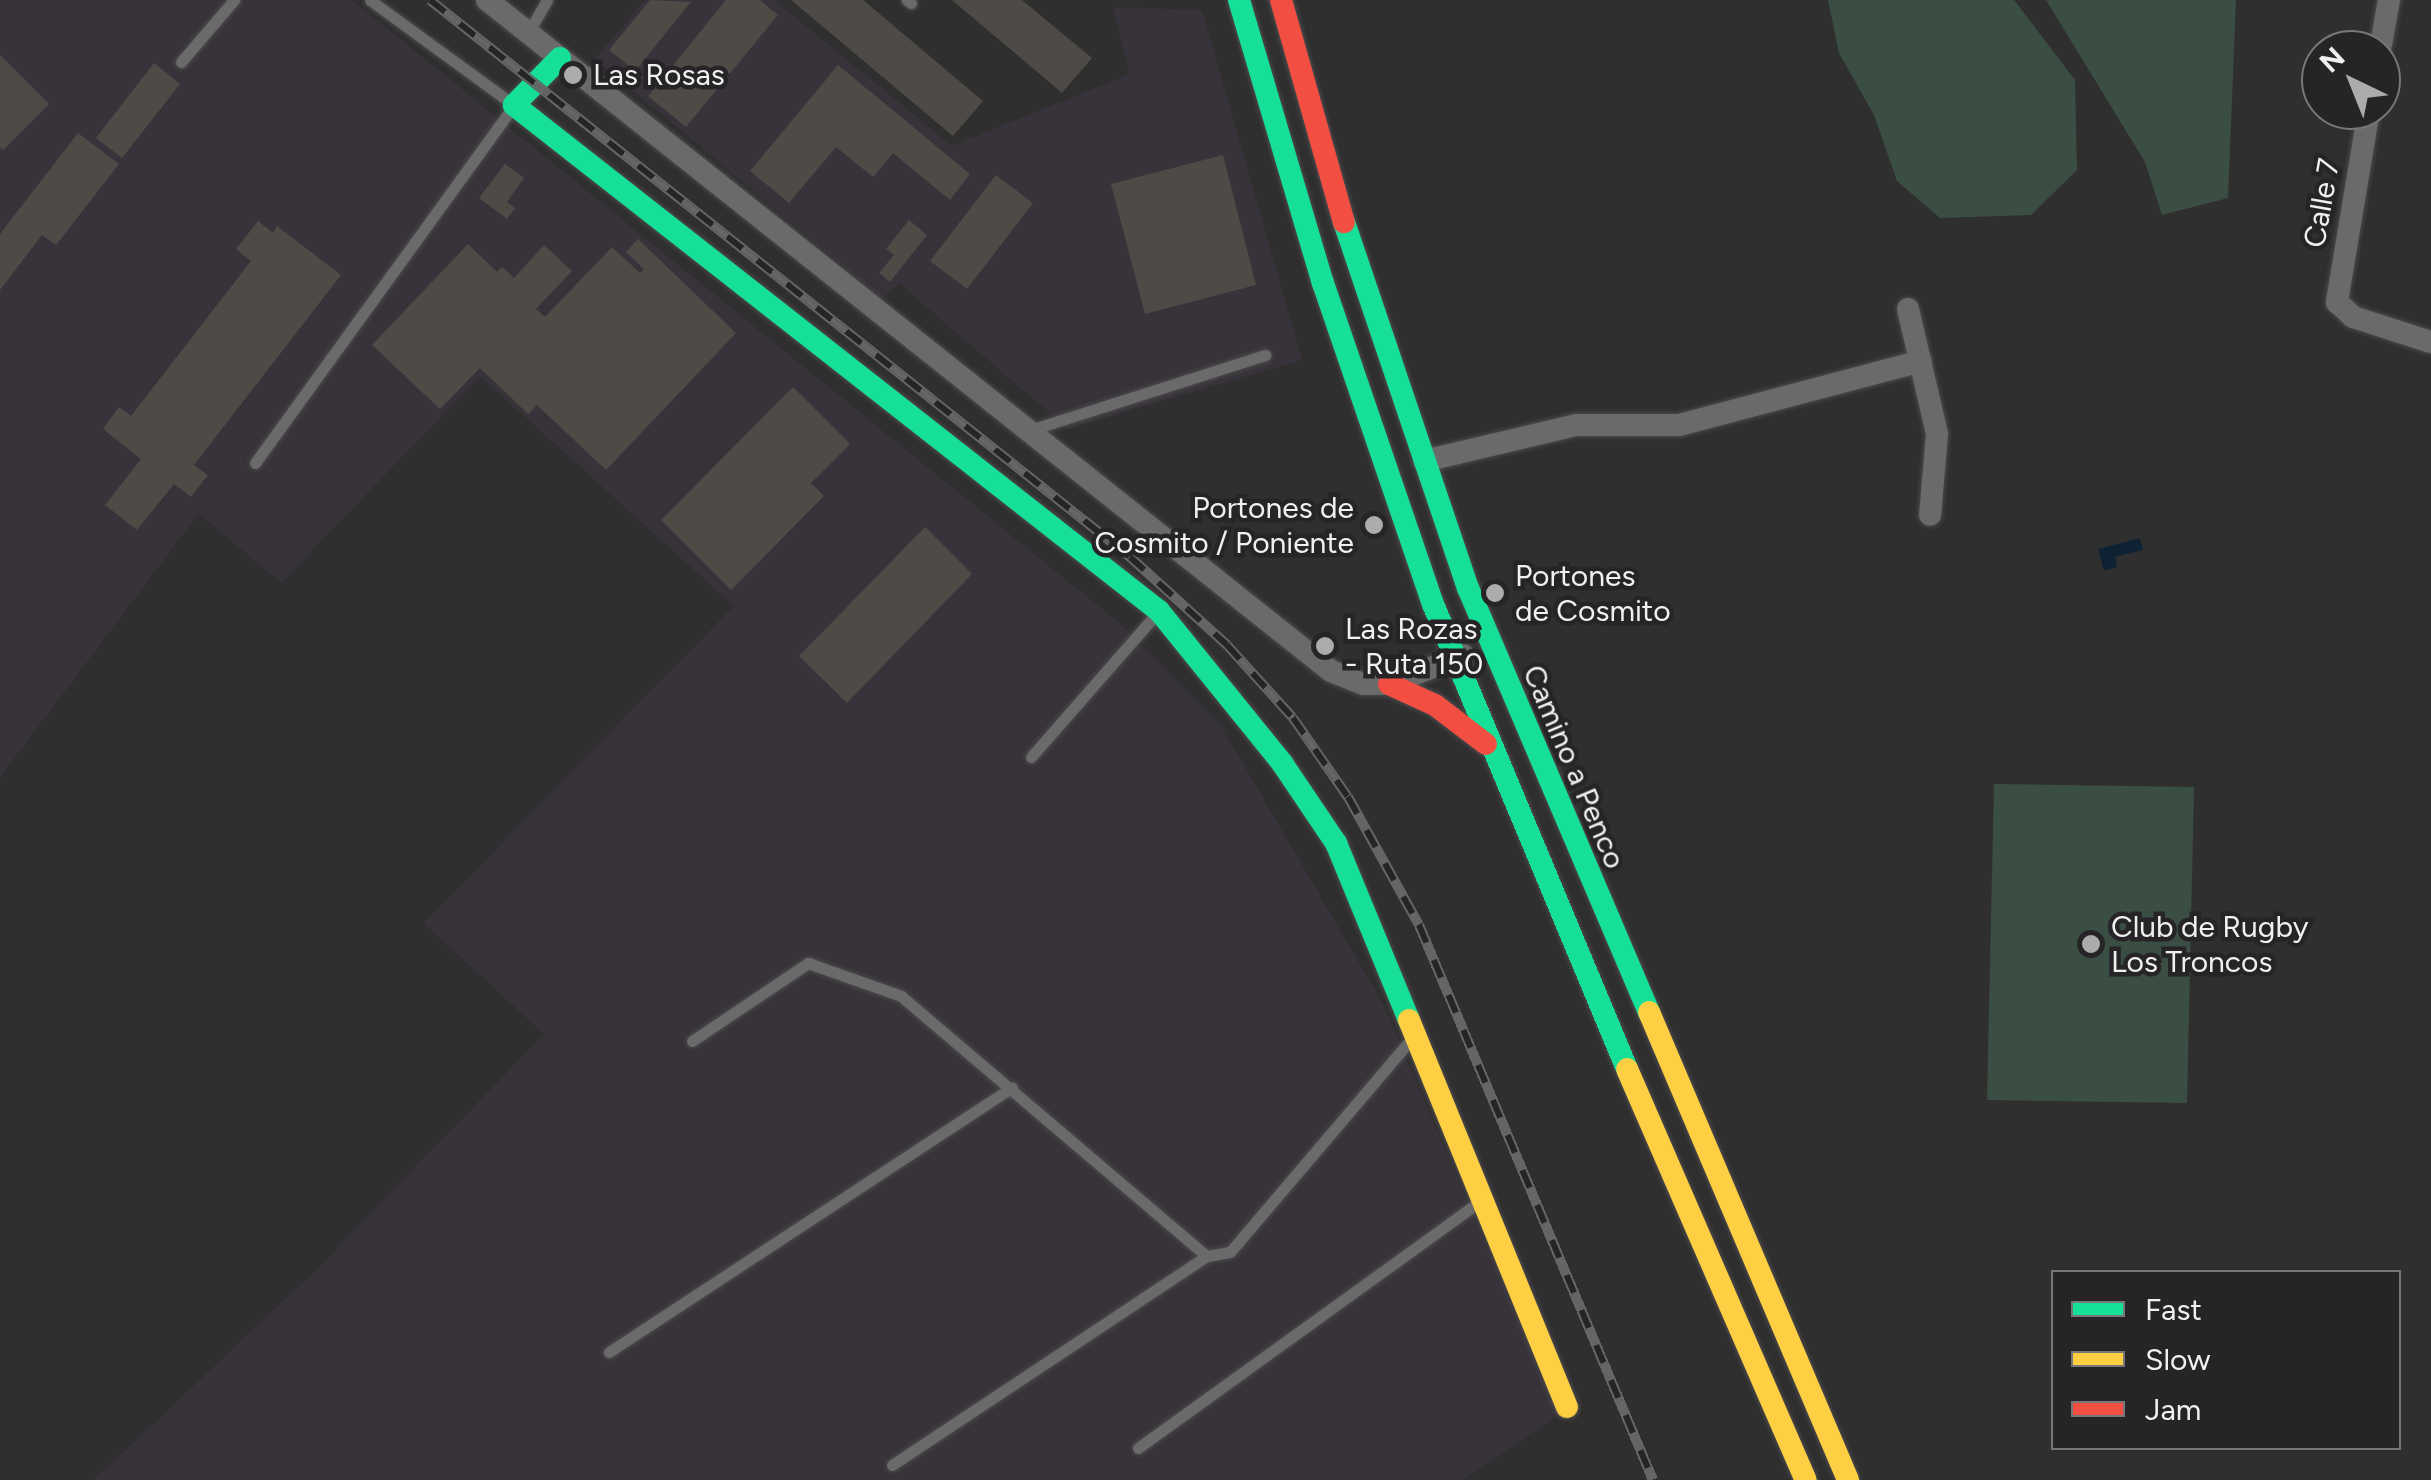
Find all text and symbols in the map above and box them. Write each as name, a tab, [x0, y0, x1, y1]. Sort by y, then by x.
north arrow	[2301, 30, 2401, 130]
text: N	[2312, 40, 2351, 79]
place label: Las Rosas	[593, 57, 725, 93]
marker: Las Rosas	[562, 64, 584, 86]
street label: Calle 7	[2296, 156, 2348, 250]
place label: Portones de Cosmito / Poniente	[1094, 490, 1354, 560]
marker: Portones de Cosmito / Poniente	[1363, 514, 1385, 536]
place label: Portones de Cosmito	[1515, 558, 1671, 628]
marker: Portones de Cosmito	[1484, 582, 1506, 604]
place label: Las Rozas - Ruta 150	[1345, 611, 1483, 682]
marker: Las Rozas - Ruta 150	[1314, 635, 1336, 657]
street label: Camino a Penco	[1515, 660, 1633, 874]
place label: Club de Rugby Los Troncos	[2111, 909, 2308, 980]
marker: Club de Rugby Los Troncos	[2080, 933, 2102, 955]
legend	[2051, 1270, 2401, 1450]
text: Fast	[2145, 1291, 2202, 1328]
text: Slow	[2145, 1341, 2211, 1378]
text: Jam	[2145, 1391, 2201, 1428]

